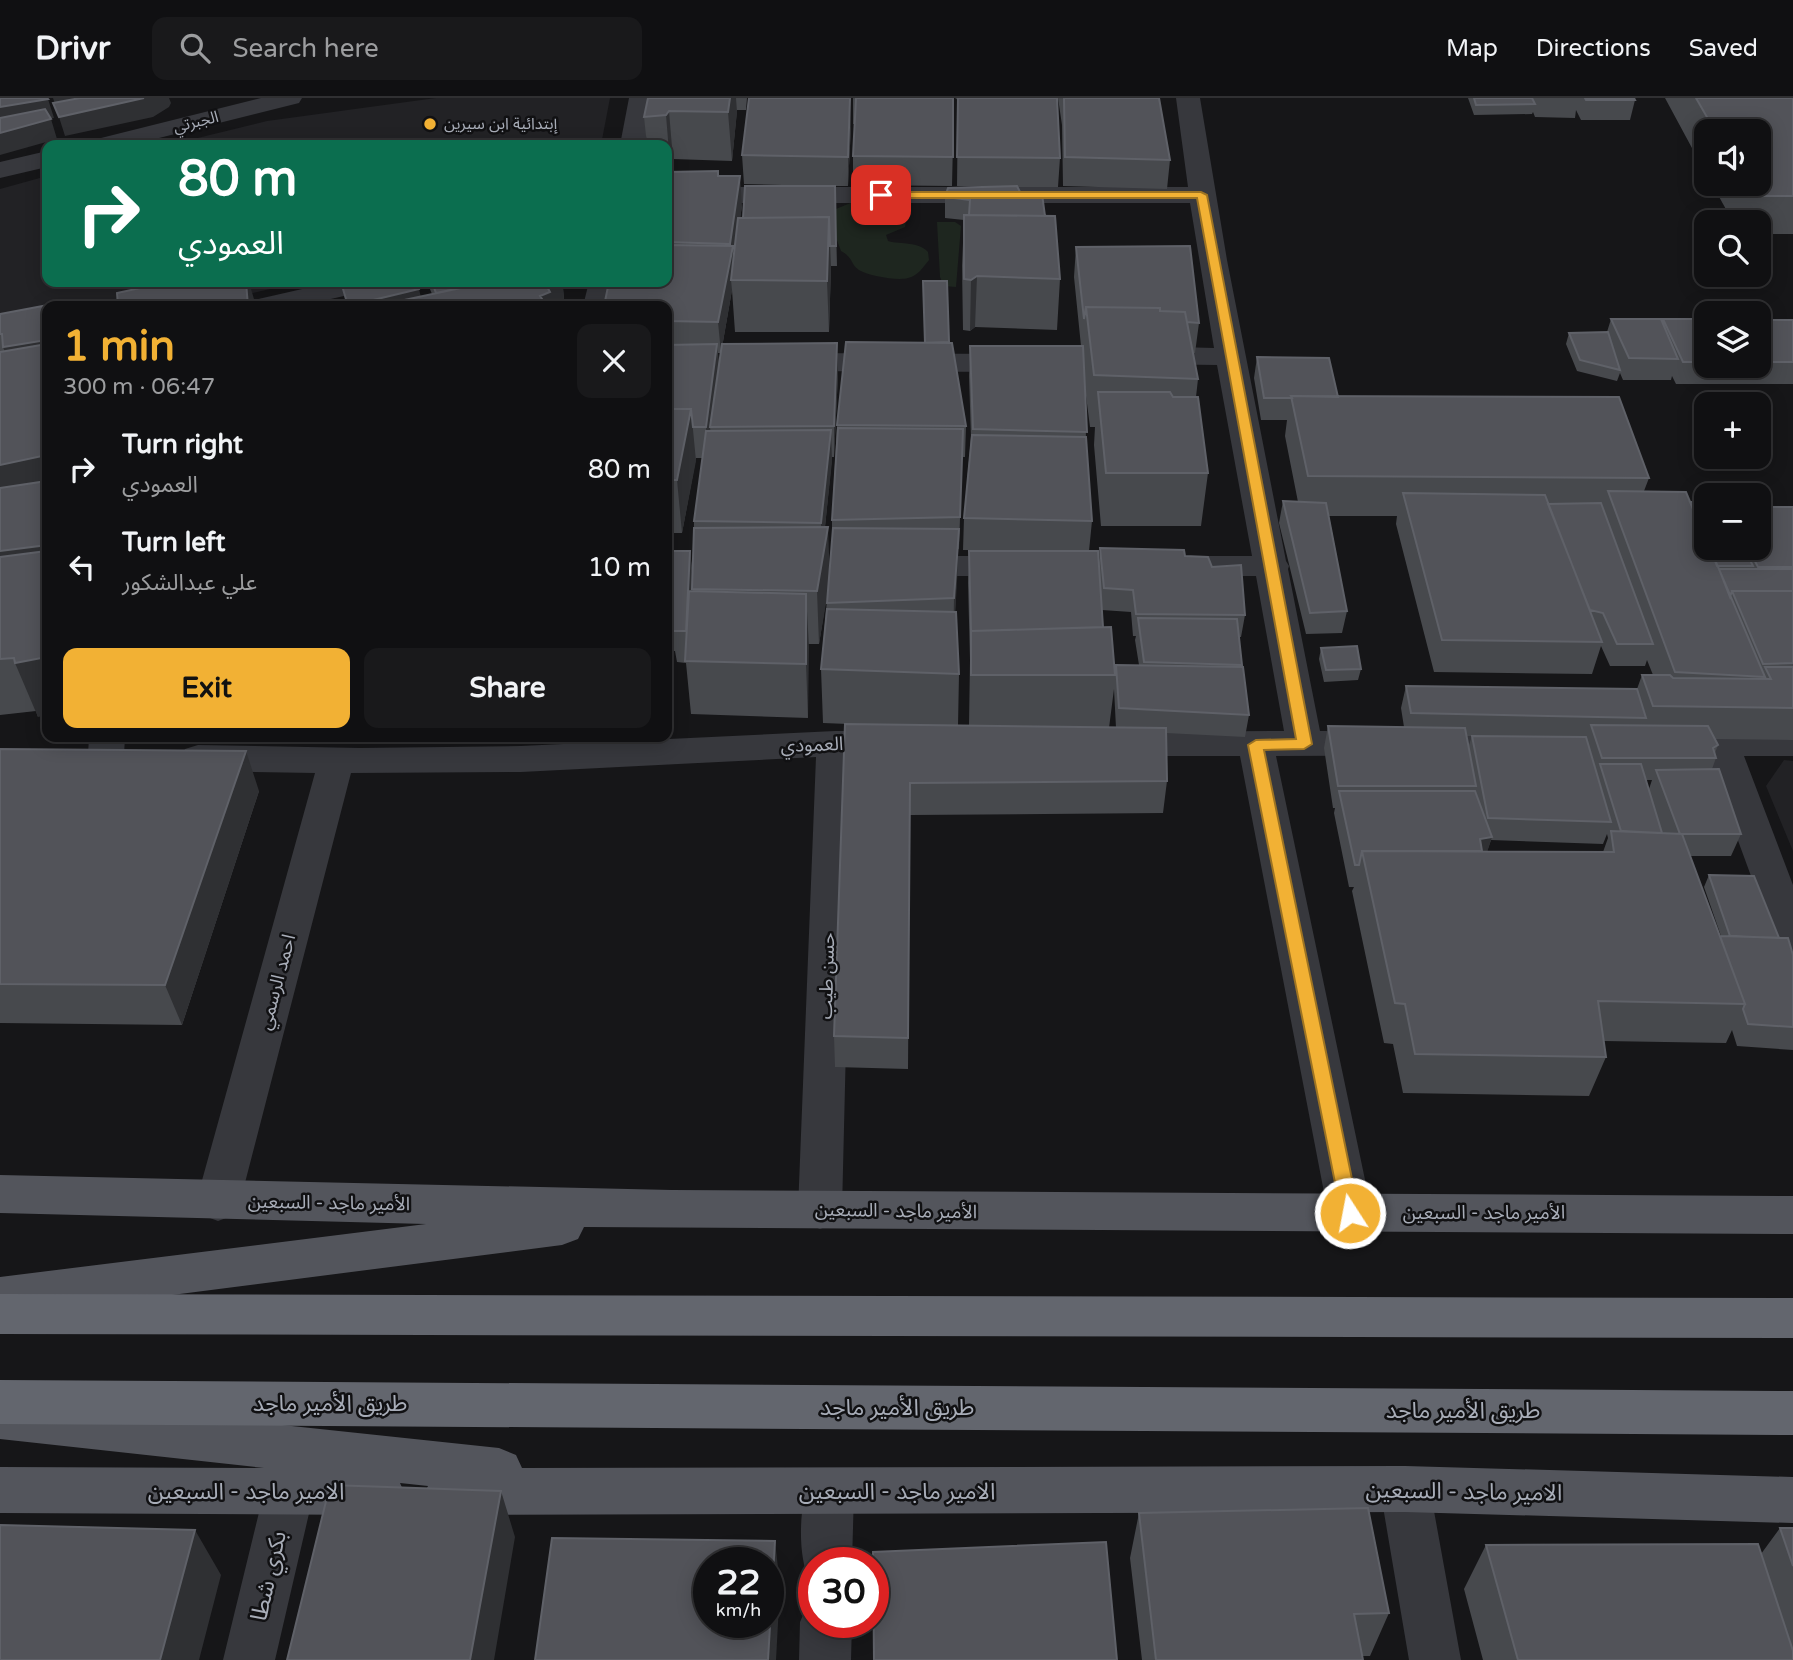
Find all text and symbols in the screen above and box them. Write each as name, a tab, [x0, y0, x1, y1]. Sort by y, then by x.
search box	[152, 17, 642, 80]
text: Drivr	[35, 29, 110, 68]
icon: search	[176, 29, 214, 67]
text: Search here	[232, 33, 379, 64]
text: Map	[1446, 34, 1498, 63]
text: Directions	[1536, 34, 1651, 63]
text: Saved	[1689, 34, 1758, 63]
street label: الجبرتي	[171, 107, 221, 139]
place label: إبتدائية ابن سيرين	[444, 114, 558, 134]
marker: إبتدائية ابن سيرين	[422, 116, 438, 132]
map controls	[1694, 119, 1771, 560]
button: sound	[1694, 119, 1771, 196]
text: 80 m	[178, 150, 297, 209]
pin	[851, 165, 911, 225]
icon: right	[63, 168, 154, 259]
icon: arrive	[862, 176, 900, 214]
button: search	[1694, 210, 1771, 287]
text: العمودي	[178, 225, 284, 263]
button: layers	[1694, 301, 1771, 378]
text: 1 min	[63, 321, 175, 372]
button: close	[577, 324, 651, 398]
text: 300 m · 06:47	[63, 373, 215, 401]
button: +	[1694, 392, 1771, 469]
text: Turn right	[122, 429, 243, 460]
icon: right	[63, 450, 101, 488]
text: 80 m	[588, 454, 651, 485]
text: العمودي	[122, 471, 198, 499]
button: −	[1694, 483, 1771, 560]
text: Turn left	[122, 527, 225, 558]
icon: left	[63, 548, 101, 586]
text: 10 m	[588, 552, 651, 583]
text: علي عبدالشكور	[122, 569, 257, 597]
button: Exit	[63, 648, 350, 728]
button: Share	[364, 648, 651, 728]
street label: العمودي	[780, 733, 844, 760]
street label: احمد الرسمي	[254, 932, 304, 1033]
street label: حسن طيب	[814, 932, 840, 1020]
position arrow	[1313, 1176, 1387, 1250]
street label: الأمير ماجد - السبعين	[248, 1191, 410, 1215]
street label: الأمير ماجد - السبعين	[815, 1199, 977, 1223]
street label: الأمير ماجد - السبعين	[1403, 1202, 1565, 1224]
street label: طريق الأمير ماجد	[253, 1390, 407, 1418]
street label: طريق الأمير ماجد	[820, 1394, 974, 1422]
street label: طريق الأمير ماجد	[1386, 1397, 1540, 1425]
street label: الامير ماجد - السبعين	[1365, 1476, 1563, 1508]
street label: الامير ماجد - السبعين	[148, 1478, 344, 1506]
street label: الامير ماجد - السبعين	[799, 1478, 995, 1506]
street label: بكري شطا	[245, 1528, 295, 1624]
speed limit sign: 30	[798, 1547, 889, 1638]
text: 22	[717, 1562, 760, 1604]
text: km/h	[716, 1599, 761, 1621]

